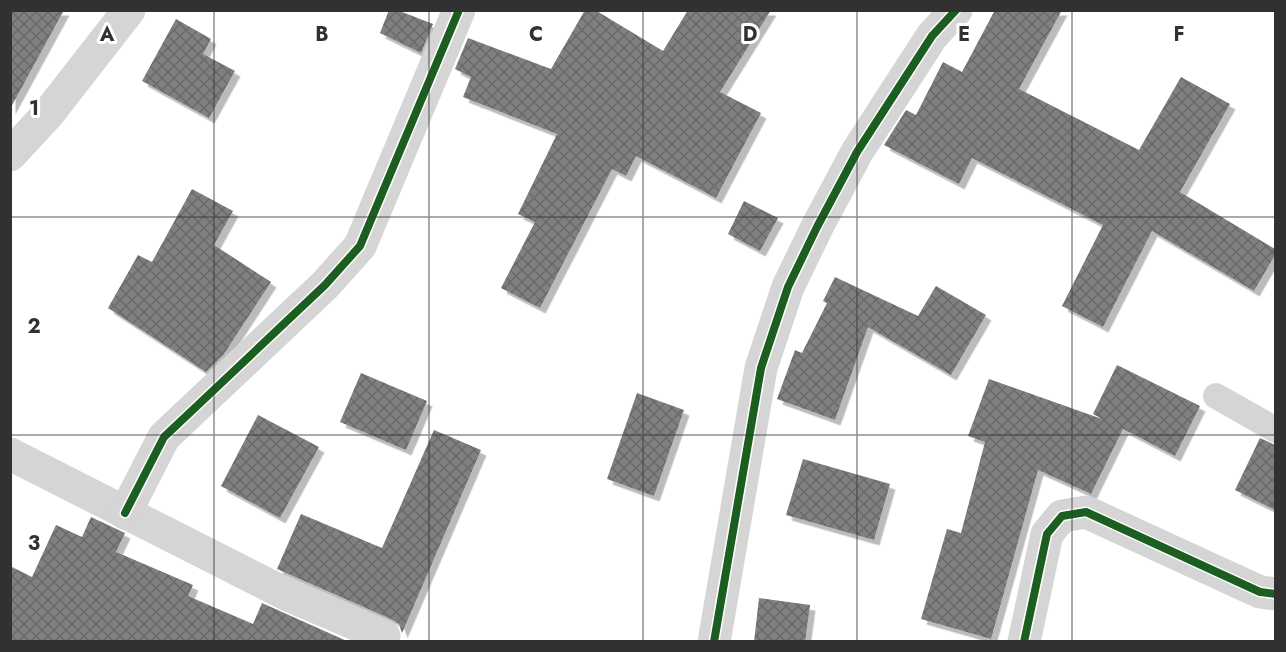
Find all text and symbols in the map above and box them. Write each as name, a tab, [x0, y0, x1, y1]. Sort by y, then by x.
text: A	[99, 20, 115, 49]
text: B	[315, 20, 329, 49]
text: C	[529, 20, 543, 49]
text: D	[743, 20, 757, 49]
text: E	[958, 20, 970, 49]
text: F	[1173, 20, 1185, 49]
text: 1	[29, 94, 39, 123]
text: 2	[27, 312, 41, 341]
text: 3	[28, 529, 40, 558]

